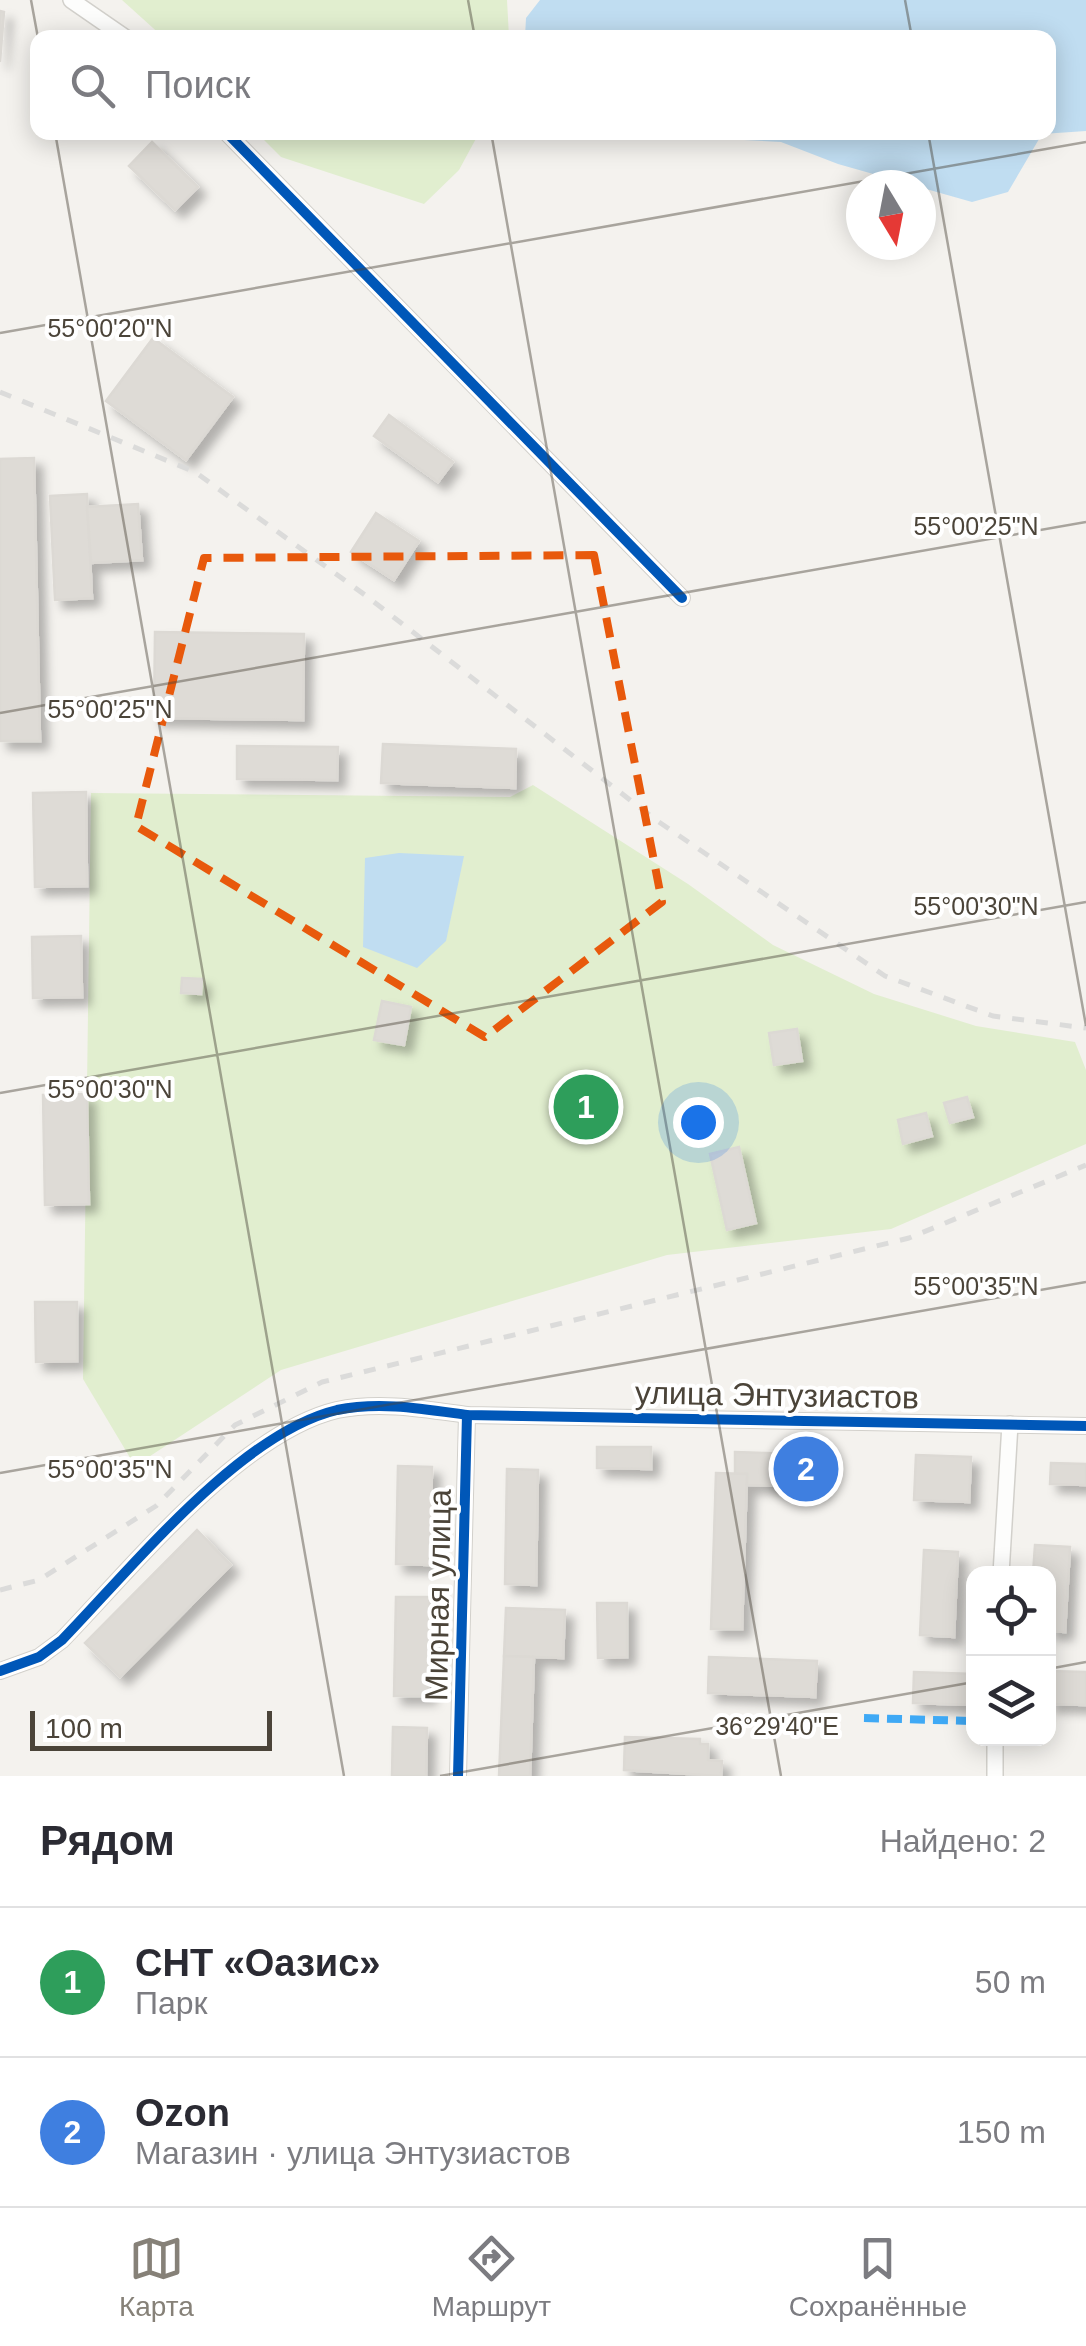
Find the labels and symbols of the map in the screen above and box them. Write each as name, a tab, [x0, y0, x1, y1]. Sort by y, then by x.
north arrow	[846, 170, 936, 260]
text: 55°00'20"N	[47, 314, 173, 342]
text: 55°00'25"N	[913, 512, 1039, 540]
text: 55°00'25"N	[47, 695, 173, 723]
text: 55°00'30"N	[913, 892, 1039, 920]
pin: 1	[554, 1070, 618, 1144]
text: 55°00'30"N	[47, 1075, 173, 1103]
your location	[673, 1097, 724, 1148]
text: 55°00'35"N	[913, 1272, 1039, 1300]
street label: улица Энтузиастов	[635, 1375, 919, 1415]
pin: 2	[774, 1432, 838, 1506]
text: 55°00'35"N	[47, 1455, 173, 1483]
street label: Мирная улица	[418, 1489, 458, 1701]
scale bar	[30, 1706, 272, 1750]
text: 36°29'40"E	[715, 1712, 839, 1740]

